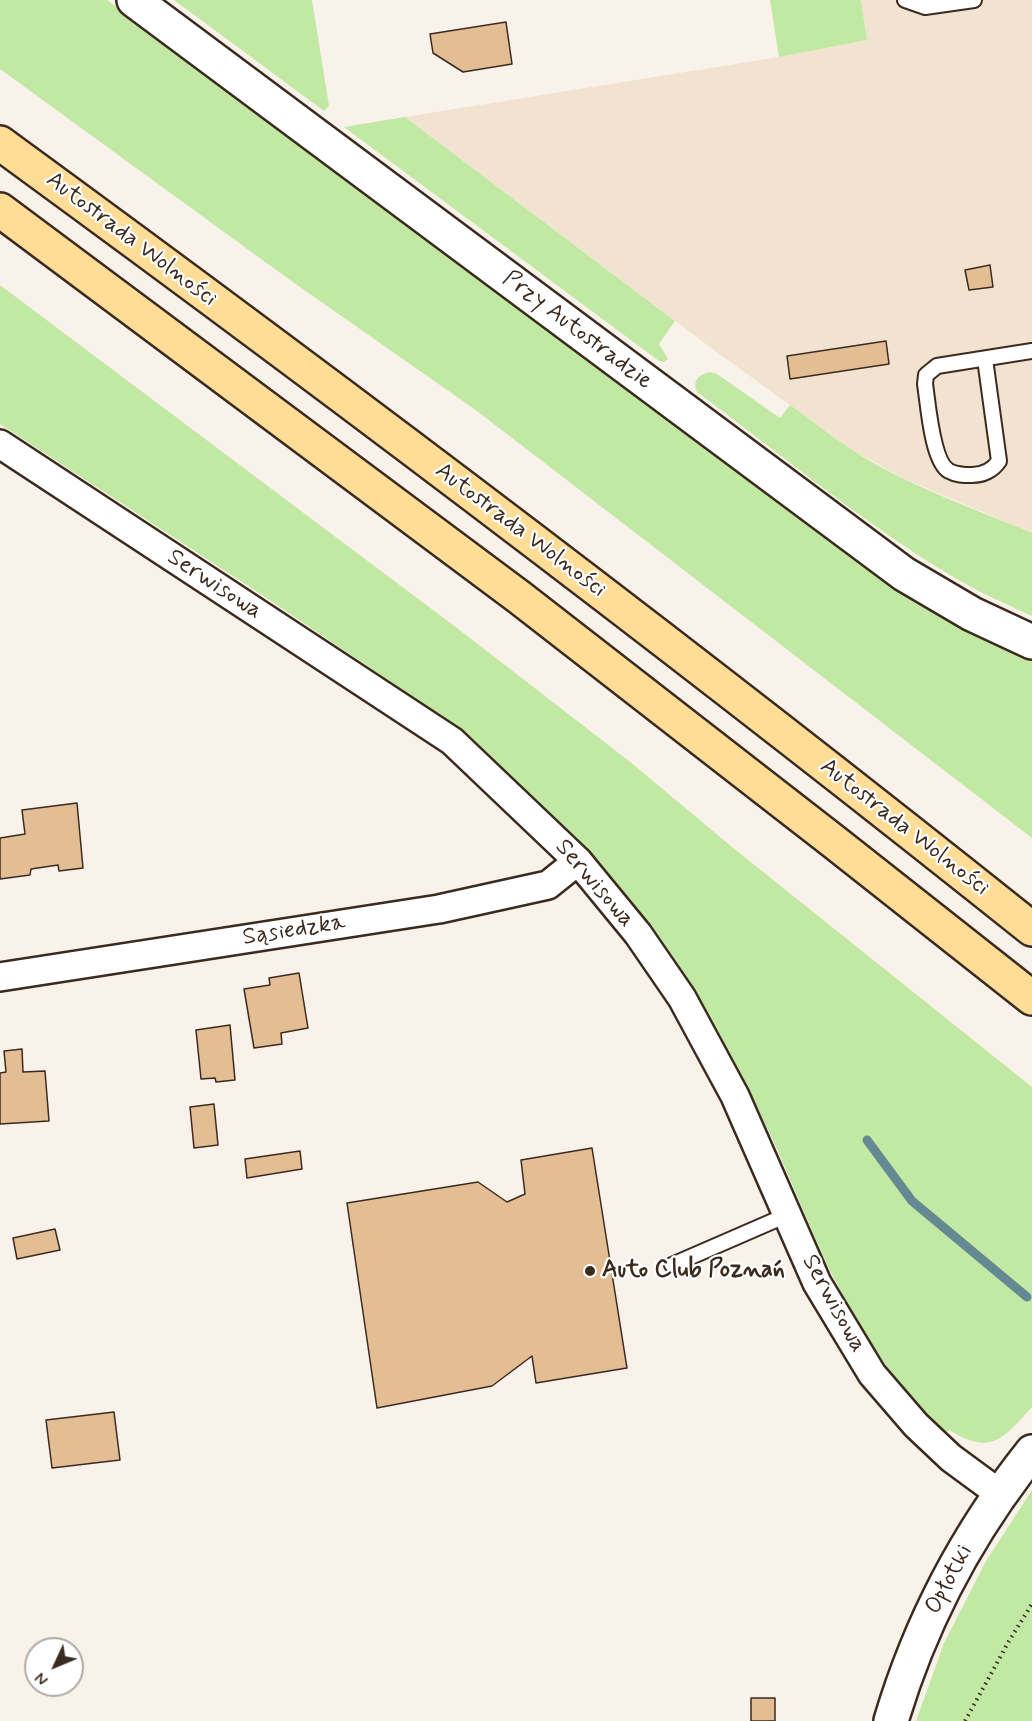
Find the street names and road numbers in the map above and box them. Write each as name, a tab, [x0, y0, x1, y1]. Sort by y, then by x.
street label: Autostrada Wolności	[40, 166, 222, 314]
street label: Przy Autostradzie	[496, 265, 658, 397]
street label: Autostrada Wolności	[429, 457, 611, 605]
street label: Serwisowa	[161, 544, 267, 626]
street label: Autostrada Wolności	[814, 753, 994, 903]
street label: Serwisowa	[548, 834, 640, 934]
street label: Sąsiedzka	[241, 909, 347, 953]
street label: Serwisowa	[794, 1250, 872, 1358]
street label: Opłotki	[920, 1540, 980, 1620]

